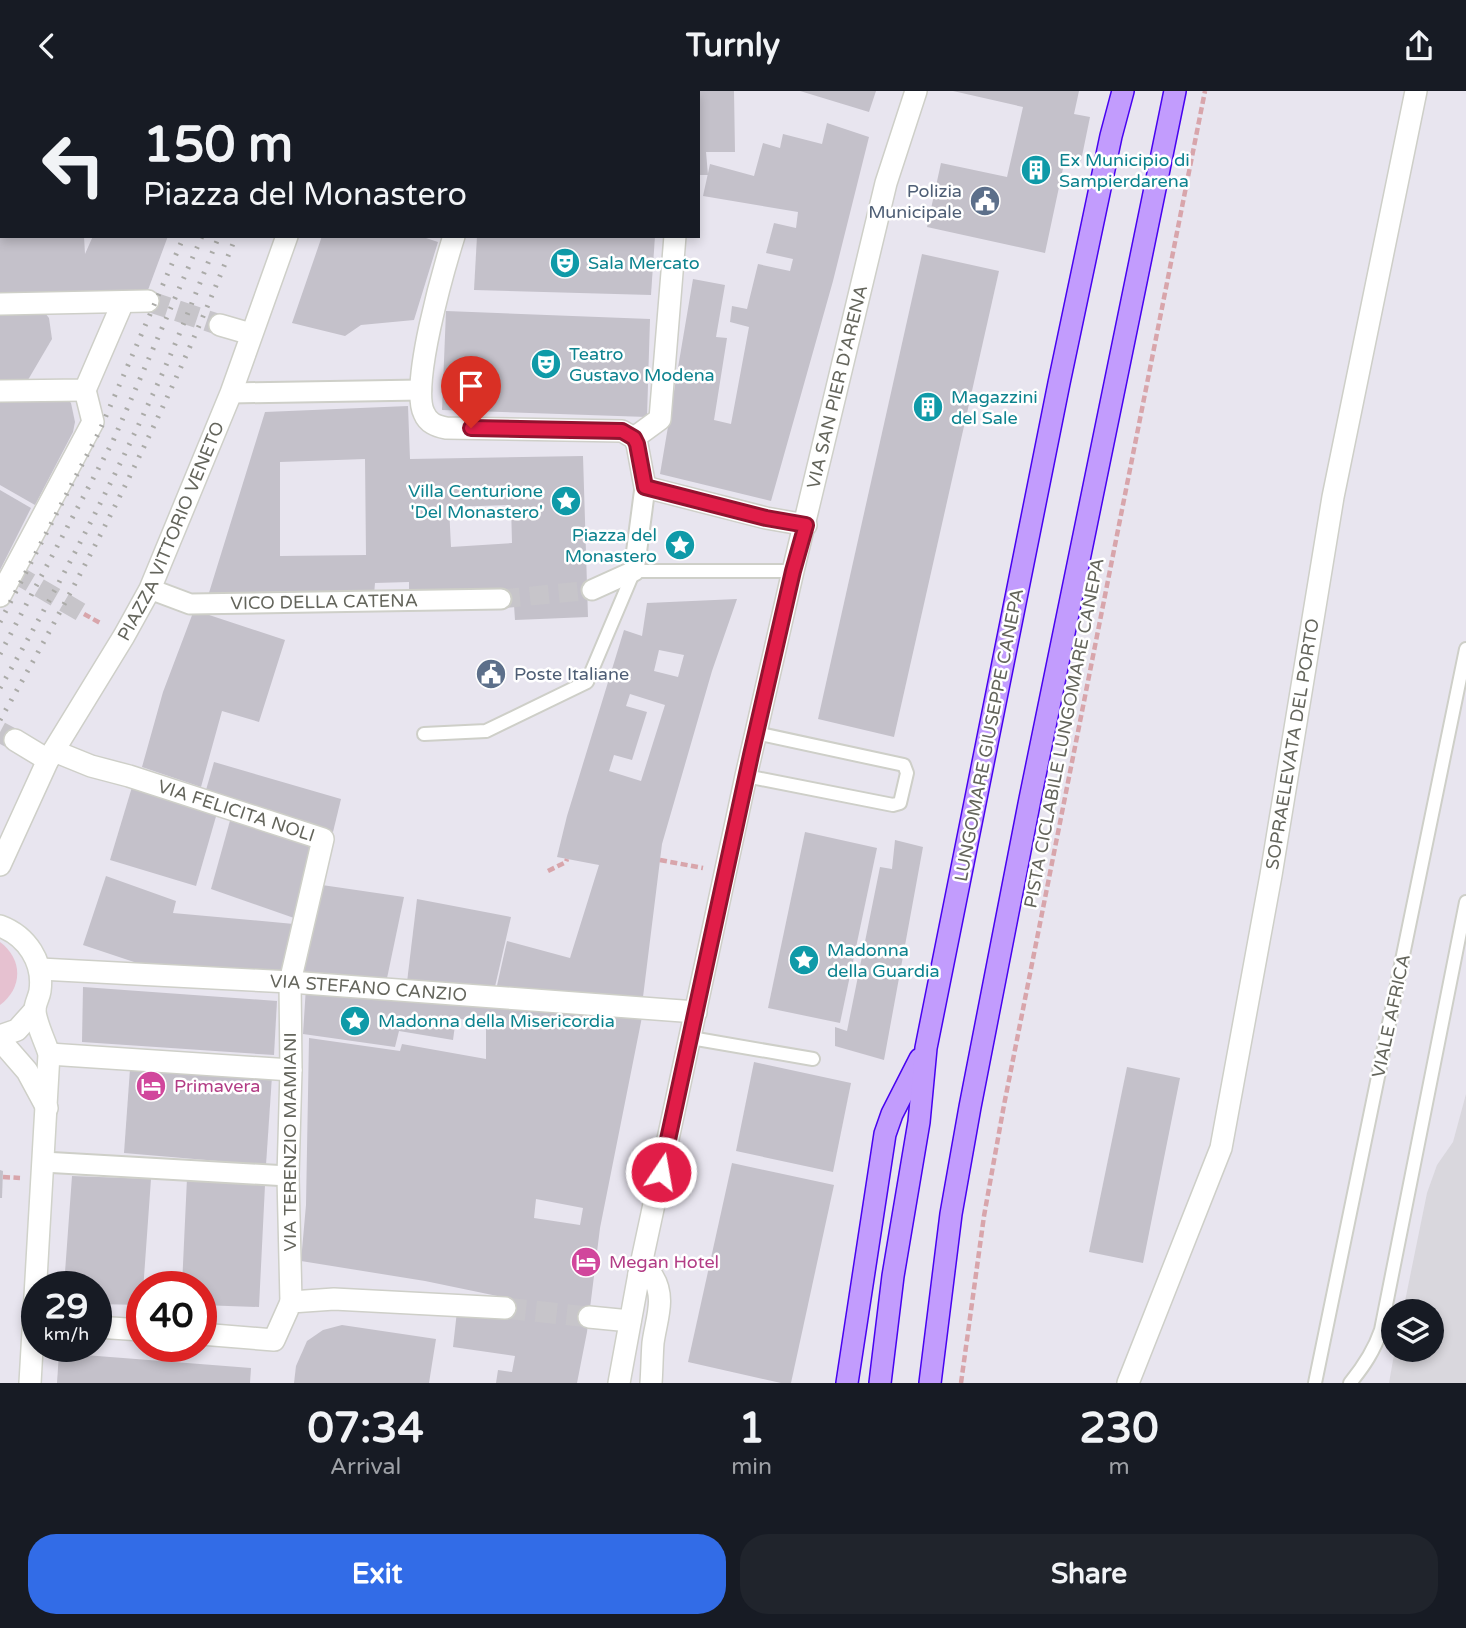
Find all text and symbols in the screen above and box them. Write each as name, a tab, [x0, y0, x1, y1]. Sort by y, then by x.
icon: back	[28, 27, 66, 65]
text: Turnly	[686, 27, 780, 65]
icon: share	[1400, 27, 1438, 65]
text: 150 m	[143, 116, 293, 175]
icon: left	[28, 119, 119, 210]
place label: Ex Municipio di Sampierdarena	[1059, 149, 1190, 192]
building icon: Ex Municipio di Sampierdarena	[1019, 153, 1053, 187]
text: Piazza del Monastero	[143, 176, 467, 214]
place label: Polizia Municipale	[868, 180, 962, 223]
public building icon: Polizia Municipale	[968, 184, 1002, 218]
theatre icon: Sala Mercato	[548, 246, 582, 280]
place label: Sala Mercato	[588, 252, 700, 274]
street label: VIA SAN PIER D'ARENA	[802, 283, 872, 491]
place label: Teatro Gustavo Modena	[569, 343, 715, 386]
theatre icon: Teatro Gustavo Modena	[529, 347, 563, 381]
pin	[441, 356, 501, 428]
icon: arrive	[452, 367, 490, 405]
place label: Magazzini del Sale	[951, 386, 1038, 429]
building icon: Magazzini del Sale	[911, 390, 945, 424]
street label: PIAZZA VITTORIO VENETO	[113, 418, 229, 645]
place label: Villa Centurione 'Del Monastero'	[408, 480, 543, 523]
place icon: Villa Centurione 'Del Monastero'	[549, 484, 583, 518]
place label: Piazza del Monastero	[565, 524, 657, 567]
place icon: Piazza del Monastero	[663, 528, 697, 562]
street label: PISTA CICLABILE LUNGOMARE CANEPA	[1019, 556, 1109, 910]
street label: LUNGOMARE GIUSEPPE CANEPA	[950, 587, 1028, 883]
street label: VICO DELLA CATENA	[230, 589, 418, 614]
street label: SOPRAELEVATA DEL PORTO	[1261, 617, 1324, 871]
public building icon: Poste Italiane	[474, 657, 508, 691]
place label: Poste Italiane	[514, 663, 629, 685]
street label: VIA FELICITA NOLI	[155, 775, 318, 847]
place label: Madonna della Guardia	[827, 939, 940, 982]
place icon: Madonna della Guardia	[787, 943, 821, 977]
street label: VIALE AFRICA	[1367, 952, 1415, 1080]
street label: VIA STEFANO CANZIO	[269, 970, 468, 1006]
place icon: Madonna della Misericordia	[338, 1004, 372, 1038]
place label: Madonna della Misericordia	[378, 1010, 615, 1032]
street label: VIA TERENZIO MAMIANI	[279, 1032, 301, 1252]
hotel icon: Primavera	[134, 1069, 168, 1103]
place label: Primavera	[174, 1075, 260, 1097]
position arrow	[624, 1135, 698, 1209]
hotel icon: Megan Hotel	[569, 1245, 603, 1279]
place label: Megan Hotel	[609, 1251, 719, 1273]
speed limit sign: 40	[126, 1271, 217, 1362]
text: 29	[45, 1286, 88, 1328]
map controls	[1381, 1299, 1444, 1362]
button: layers	[1381, 1299, 1444, 1362]
text: km/h	[44, 1323, 89, 1345]
text: 07:34	[307, 1403, 424, 1454]
text: 1	[738, 1403, 765, 1454]
text: 230	[1079, 1403, 1159, 1454]
text: Arrival	[330, 1453, 401, 1481]
text: min	[731, 1453, 772, 1481]
text: m	[1108, 1453, 1130, 1481]
button: Exit	[28, 1534, 726, 1614]
button: Share	[740, 1534, 1438, 1614]

